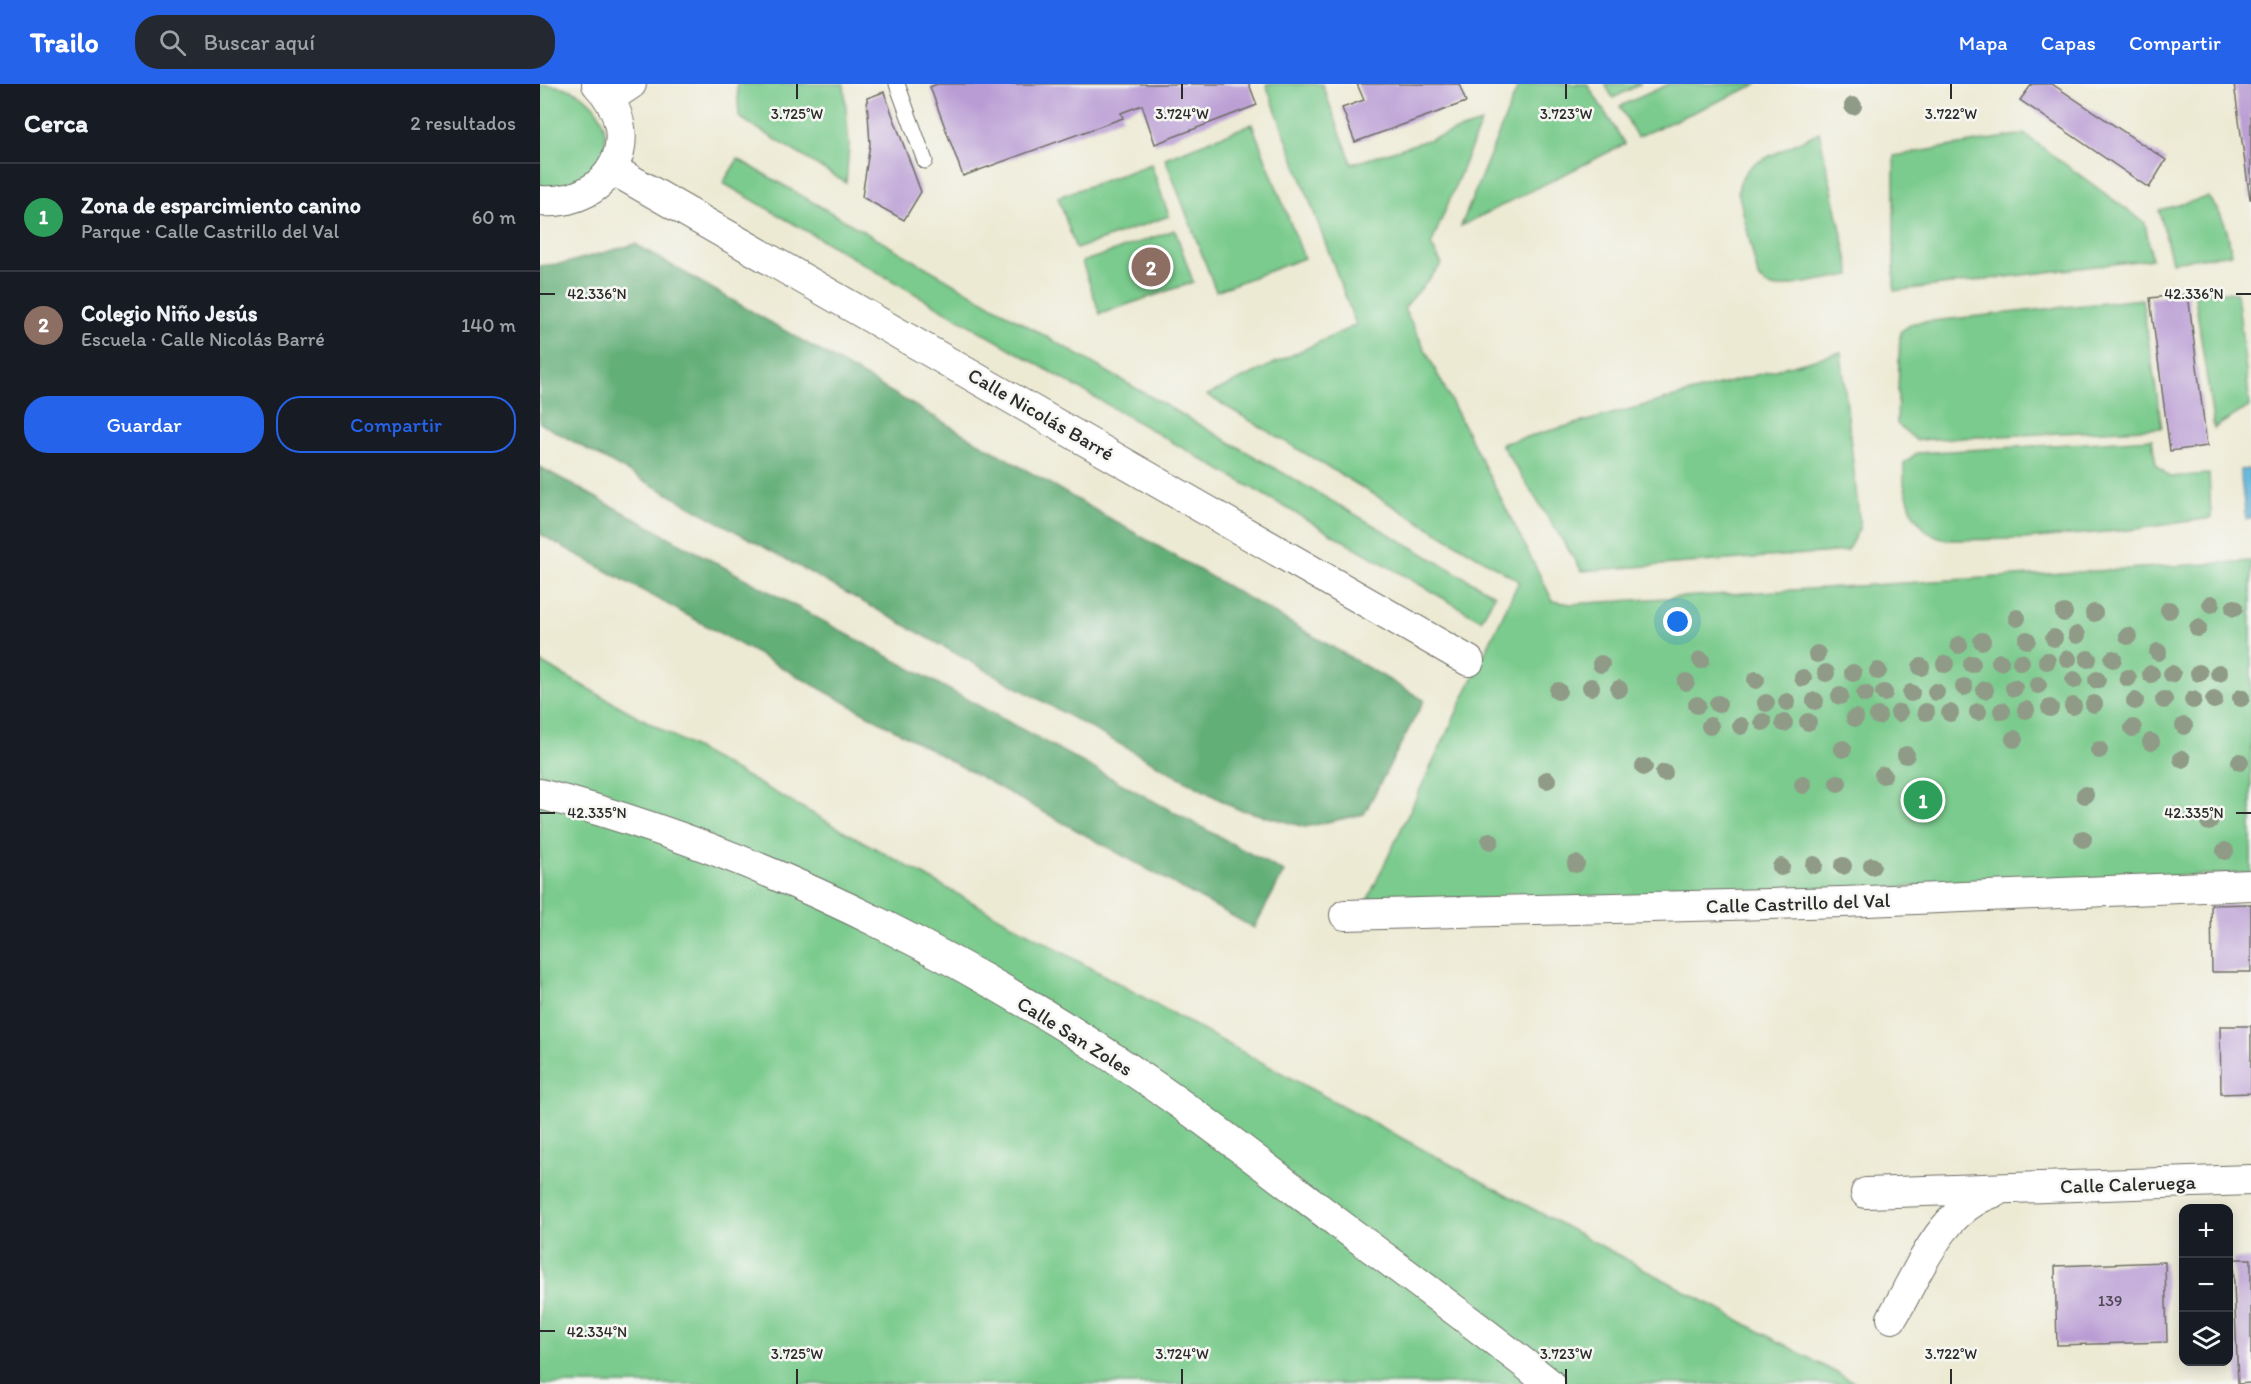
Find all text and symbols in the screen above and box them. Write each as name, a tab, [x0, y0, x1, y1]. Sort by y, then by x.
search box	[135, 15, 555, 69]
text: Trailo	[30, 25, 99, 59]
icon: search	[156, 26, 189, 59]
text: Buscar aquí	[204, 29, 315, 56]
text: Mapa	[1959, 30, 2008, 55]
text: Capas	[2041, 30, 2096, 55]
text: Compartir	[2129, 30, 2221, 55]
text: 3.725°W	[771, 105, 823, 123]
text: 3.724°W	[1155, 105, 1209, 123]
text: 3.723°W	[1540, 105, 1592, 123]
text: 3.722°W	[1925, 105, 1977, 123]
text: Cerca	[24, 107, 88, 139]
text: 2 resultados	[410, 111, 516, 135]
text: Zona de esparcimiento canino	[81, 192, 361, 219]
text: 1	[39, 205, 48, 229]
text: 60 m	[472, 205, 516, 229]
text: Parque · Calle Castrillo del Val	[81, 219, 339, 243]
pin: 2	[1132, 244, 1170, 290]
text: 42.336°N	[567, 285, 627, 303]
text: 42.336°N	[2164, 285, 2224, 303]
text: Colegio Niño Jesús	[81, 300, 258, 327]
text: 2	[38, 313, 49, 337]
text: 140 m	[461, 313, 516, 337]
text: Escuela · Calle Nicolás Barré	[81, 327, 325, 351]
street label: Calle Nicolás Barré	[964, 362, 1118, 466]
button: Guardar	[24, 396, 264, 453]
button: Compartir	[276, 396, 516, 453]
your location	[1663, 607, 1692, 636]
pin: 1	[1904, 778, 1942, 822]
text: 42.335°N	[567, 804, 627, 822]
text: 42.335°N	[2164, 804, 2224, 822]
street label: Calle Castrillo del Val	[1705, 888, 1891, 918]
street label: Calle San Zoles	[1013, 991, 1137, 1081]
street label: Calle Caleruega	[2060, 1170, 2197, 1198]
map controls	[2179, 1204, 2233, 1366]
button: +	[2179, 1204, 2233, 1258]
button: −	[2179, 1258, 2233, 1312]
house number: 139	[2098, 1291, 2122, 1310]
button: layers	[2179, 1312, 2233, 1366]
text: 42.334°N	[567, 1323, 627, 1341]
text: 3.725°W	[771, 1345, 823, 1363]
text: 3.724°W	[1155, 1345, 1209, 1363]
text: 3.723°W	[1540, 1345, 1592, 1363]
text: 3.722°W	[1925, 1345, 1977, 1363]

